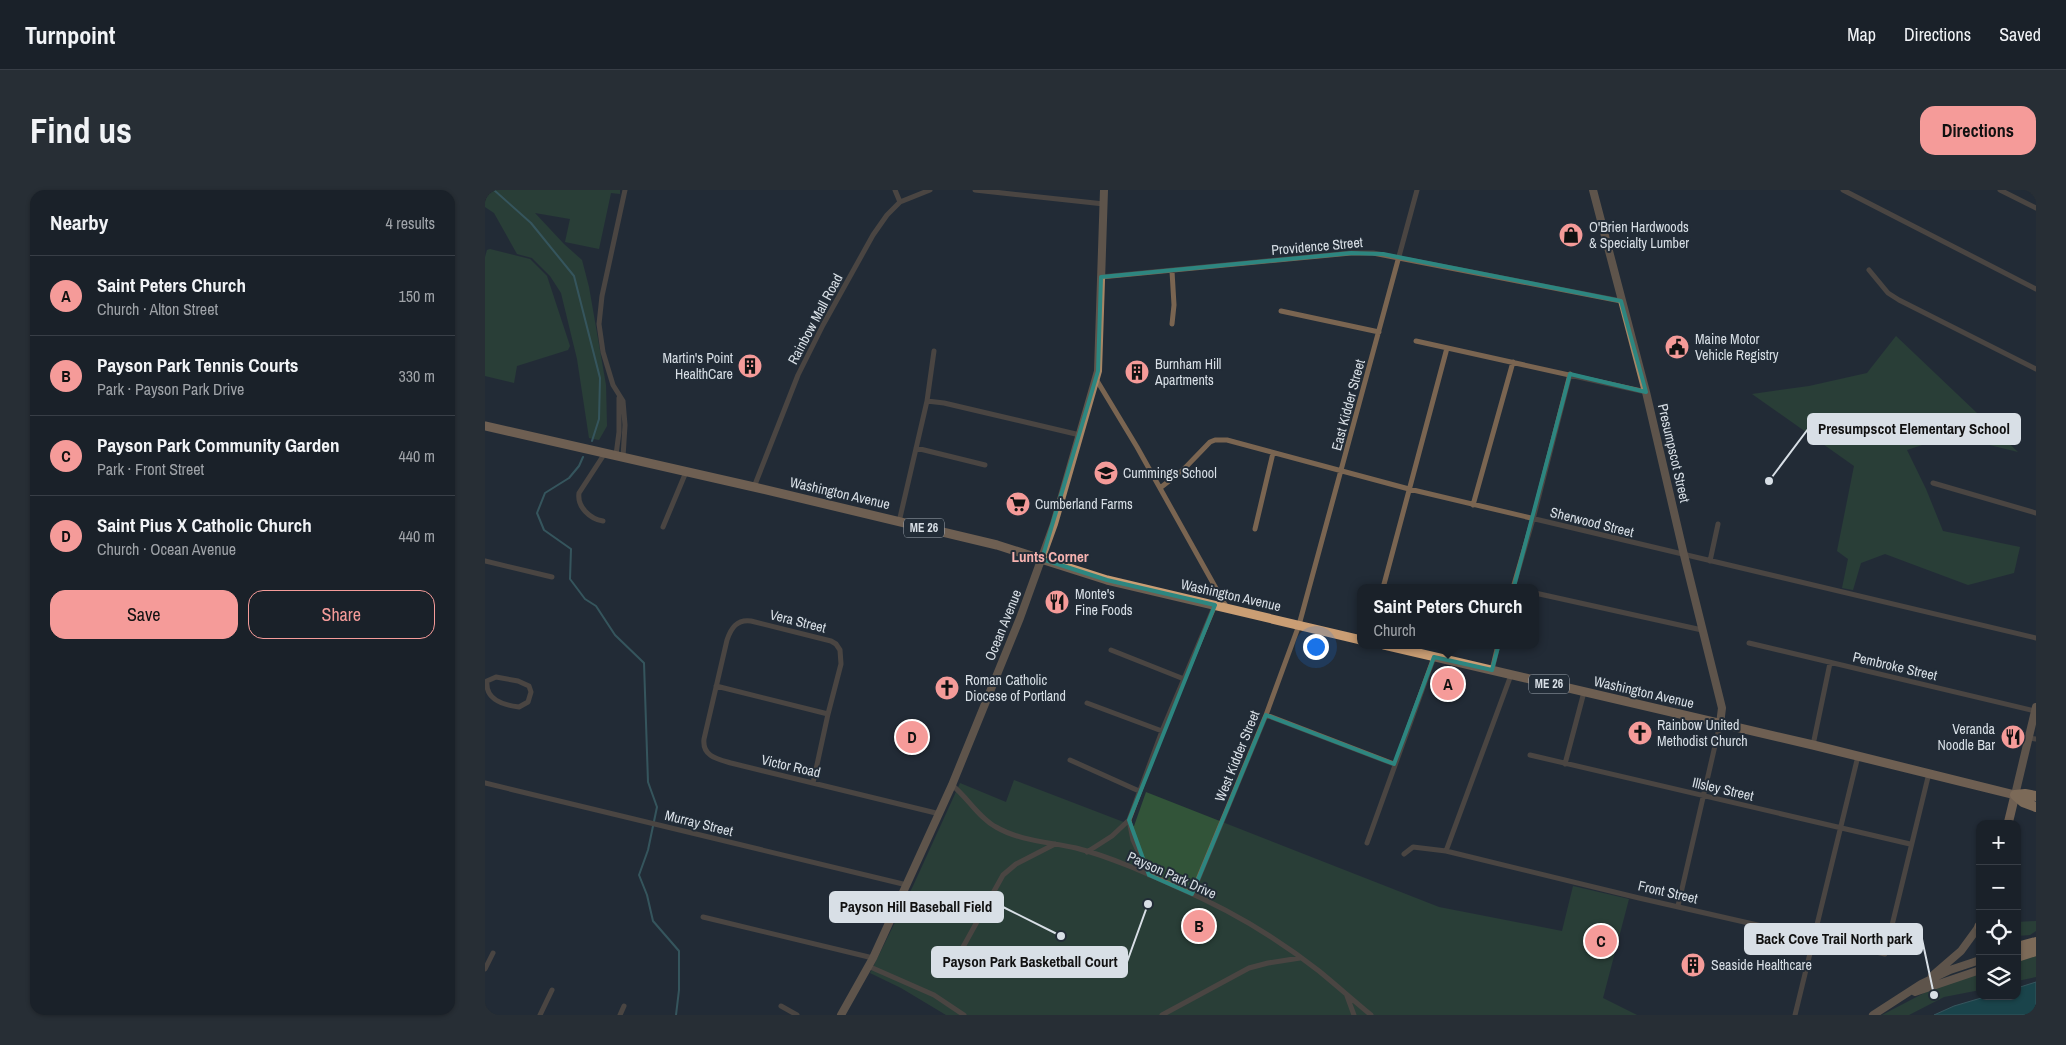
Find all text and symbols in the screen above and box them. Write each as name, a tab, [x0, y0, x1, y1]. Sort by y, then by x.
text: Turnpoint	[25, 19, 115, 51]
text: Map	[1847, 22, 1876, 47]
text: Directions	[1904, 22, 1971, 47]
text: Saved	[1999, 22, 2041, 47]
button: Directions	[1920, 106, 2036, 155]
text: Find us	[30, 107, 132, 154]
text: Nearby	[50, 208, 108, 237]
text: 4 results	[385, 212, 435, 234]
place label: O'Brien Hardwoods & Specialty Lumber	[1589, 218, 1689, 252]
shop icon: O'Brien Hardwoods & Specialty Lumber	[1558, 222, 1584, 248]
street label: Providence Street	[1270, 233, 1364, 259]
street label: Rainbow Mall Road	[784, 271, 846, 367]
text: Saint Peters Church	[97, 272, 246, 298]
text: A	[61, 285, 71, 307]
text: 150 m	[399, 285, 435, 307]
text: Church · Alton Street	[97, 298, 218, 320]
place label: Maine Motor Vehicle Registry	[1695, 330, 1779, 364]
public building icon: Maine Motor Vehicle Registry	[1664, 334, 1690, 360]
place label: Martin's Point HealthCare	[663, 349, 733, 383]
text: Payson Park Tennis Courts	[97, 352, 298, 378]
building icon: Martin's Point HealthCare	[737, 353, 763, 379]
place label: Burnham Hill Apartments	[1154, 355, 1221, 389]
street label: East Kidder Street	[1327, 357, 1369, 453]
building icon: Burnham Hill Apartments	[1124, 359, 1150, 385]
text: B	[61, 365, 71, 387]
text: 330 m	[399, 365, 435, 387]
text: Park · Payson Park Drive	[97, 378, 244, 400]
street label: Presumpscot Street	[1654, 402, 1694, 504]
callout: Presumpscot Elementary School	[1808, 414, 2020, 444]
text: Presumpscot Elementary School	[1818, 418, 2010, 439]
text: Payson Park Community Garden	[97, 432, 339, 458]
text: C	[61, 445, 71, 467]
text: 440 m	[399, 445, 435, 467]
text: Park · Front Street	[97, 458, 204, 480]
school or university icon: Cummings School	[1093, 460, 1119, 486]
place label: Cummings School	[1123, 464, 1217, 482]
street label: Washington Avenue	[788, 473, 892, 513]
supermarket icon: Cumberland Farms	[1005, 491, 1031, 517]
place label: Cumberland Farms	[1035, 495, 1133, 513]
street label: Sherwood Street	[1548, 503, 1636, 541]
text: Saint Pius X Catholic Church	[97, 512, 312, 538]
road number: ME 26	[904, 518, 944, 538]
text: D	[61, 525, 71, 547]
text: 440 m	[399, 525, 435, 547]
text: Church · Ocean Avenue	[97, 538, 236, 560]
district label: Lunts Corner	[1011, 546, 1089, 567]
street label: Washington Avenue	[1179, 575, 1283, 615]
popup	[1357, 584, 1539, 649]
place label: Monte's Fine Foods	[1075, 585, 1133, 619]
street label: Ocean Avenue	[981, 587, 1025, 663]
restaurant icon: Monte's Fine Foods	[1044, 589, 1070, 615]
button: Save	[50, 590, 238, 639]
button: Share	[248, 590, 435, 639]
text: Saint Peters Church	[1374, 593, 1522, 619]
street label: Vera Street	[768, 605, 828, 637]
text: Church	[1374, 619, 1416, 641]
your location	[1303, 634, 1329, 660]
street label: Pembroke Street	[1851, 648, 1939, 684]
pin: A	[1432, 665, 1464, 703]
place label: Roman Catholic Diocese of Portland	[965, 671, 1066, 705]
street label: Washington Avenue	[1592, 672, 1696, 712]
road number: ME 26	[1529, 674, 1569, 694]
church icon: Roman Catholic Diocese of Portland	[934, 675, 960, 701]
street label: West Kidder Street	[1211, 708, 1263, 804]
place label: Rainbow United Methodist Church	[1657, 716, 1748, 750]
pin: D	[896, 718, 928, 756]
church icon: Rainbow United Methodist Church	[1627, 720, 1653, 746]
place label: Veranda Noodle Bar	[1938, 720, 1996, 754]
restaurant icon: Veranda Noodle Bar	[2000, 724, 2026, 750]
street label: Victor Road	[760, 750, 822, 782]
street label: Illsley Street	[1691, 773, 1755, 805]
street label: Murray Street	[663, 806, 735, 840]
map controls	[1976, 820, 2021, 1000]
button: +	[1976, 820, 2021, 865]
street label: Payson Park Drive	[1125, 847, 1219, 903]
button: −	[1976, 865, 2021, 910]
street label: Front Street	[1636, 876, 1700, 908]
callout: Payson Hill Baseball Field	[830, 892, 1003, 922]
text: Payson Hill Baseball Field	[840, 896, 992, 917]
pin: B	[1183, 907, 1215, 945]
button: locate	[1976, 910, 2021, 955]
pin: C	[1585, 922, 1617, 960]
callout: Back Cove Trail North park	[1745, 924, 1922, 954]
text: Back Cove Trail North park	[1755, 928, 1913, 949]
callout: Payson Park Basketball Court	[932, 947, 1127, 977]
text: Payson Park Basketball Court	[942, 951, 1118, 972]
building icon: Seaside Healthcare	[1680, 952, 1706, 978]
button: layers	[1976, 955, 2021, 1000]
place label: Seaside Healthcare	[1711, 956, 1812, 974]

